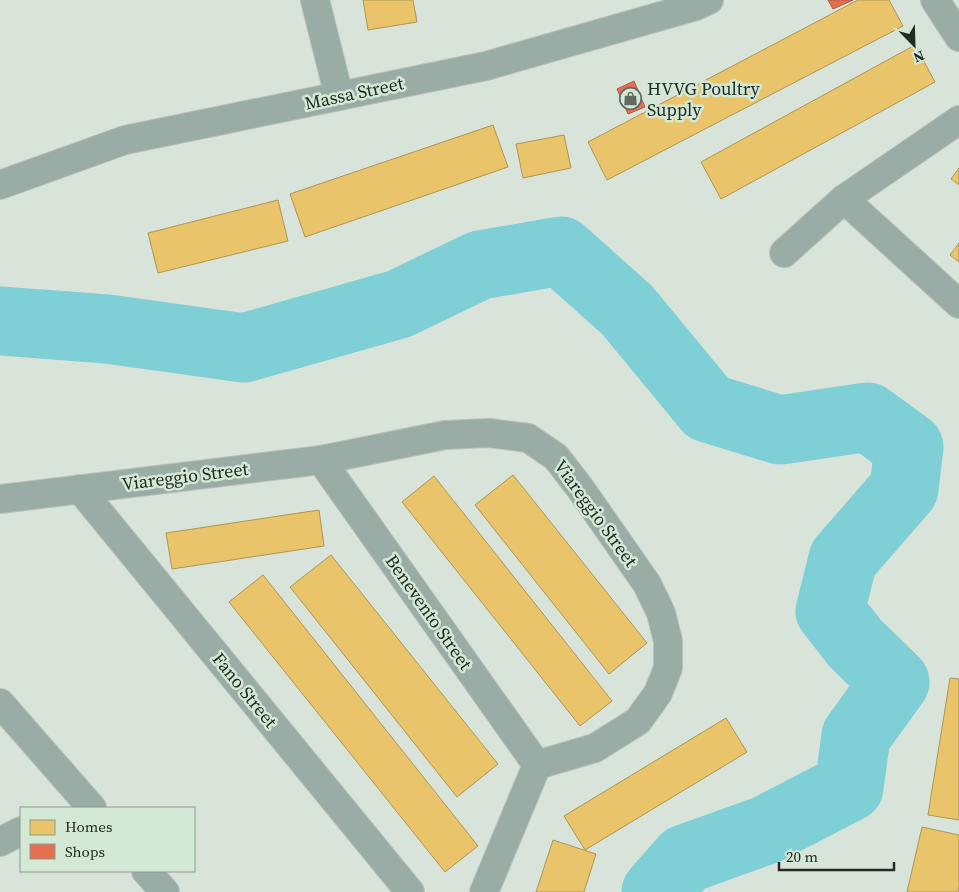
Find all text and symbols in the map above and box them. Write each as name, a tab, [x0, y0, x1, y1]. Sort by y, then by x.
north arrow	[889, 20, 939, 70]
text: N	[910, 46, 928, 68]
street label: Massa Street	[302, 70, 406, 116]
place label: HVVG Poultry Supply	[647, 76, 760, 122]
shop icon: HVVG Poultry Supply	[619, 86, 643, 110]
street label: Viareggio Street	[549, 454, 644, 572]
street label: Viareggio Street	[120, 456, 250, 496]
street label: Benevento Street	[380, 549, 478, 675]
street label: Fano Street	[207, 647, 283, 733]
legend	[20, 807, 195, 872]
text: Homes	[65, 816, 112, 837]
scale bar	[779, 840, 894, 872]
text: Shops	[65, 841, 105, 862]
text: 20 m	[786, 846, 818, 867]

